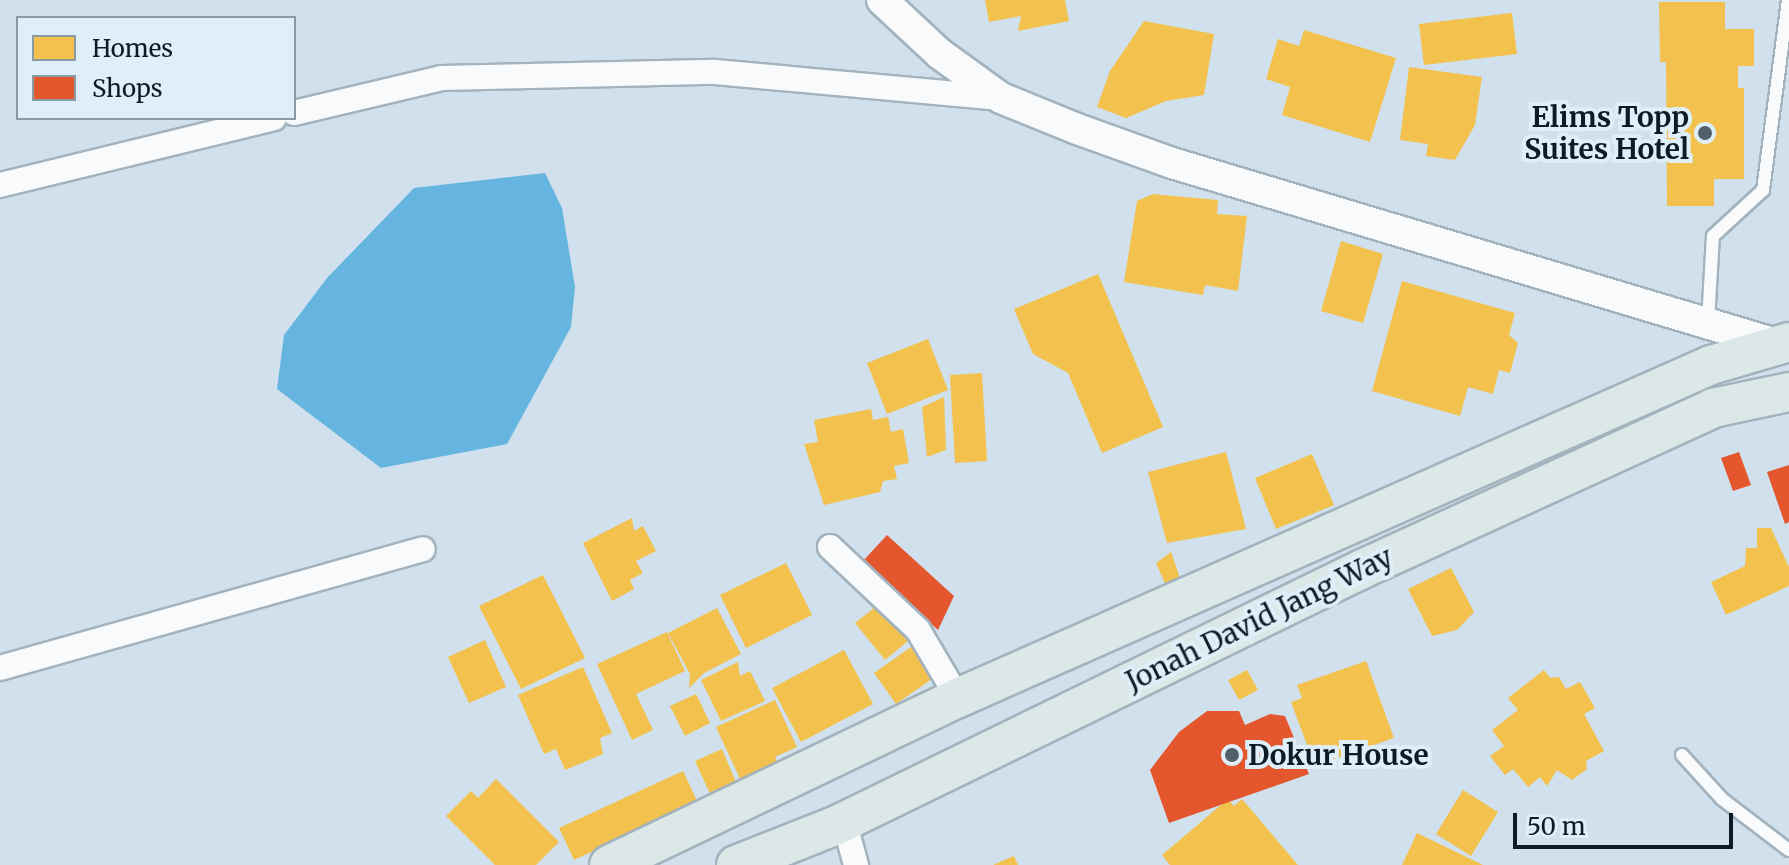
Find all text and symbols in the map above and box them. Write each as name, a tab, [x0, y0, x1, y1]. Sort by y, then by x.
legend	[16, 16, 296, 120]
text: Homes	[92, 33, 173, 64]
text: Shops	[92, 73, 163, 104]
place label: Elims Topp Suites Hotel	[1524, 100, 1689, 166]
marker: Elims Topp Suites Hotel	[1696, 124, 1714, 142]
street label: Jonah David Jang Way	[1120, 540, 1398, 698]
place label: Dokur House	[1248, 738, 1429, 772]
marker: Dokur House	[1223, 746, 1241, 764]
scale bar	[1517, 797, 1737, 847]
text: 50 m	[1527, 811, 1586, 842]

